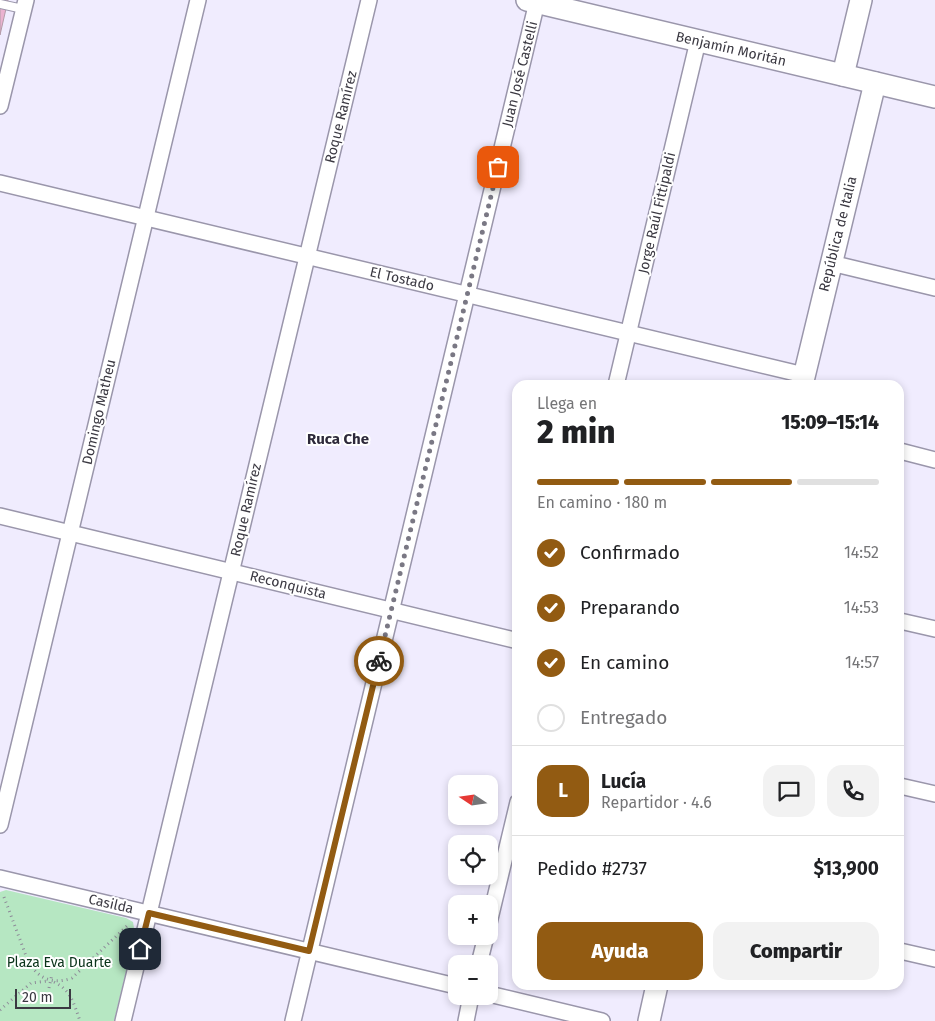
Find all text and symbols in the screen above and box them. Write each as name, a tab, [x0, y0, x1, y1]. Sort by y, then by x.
street label: Juan José Castelli	[499, 19, 541, 129]
street label: Benjamín Moritán	[674, 28, 788, 70]
street label: Roque Ramírez	[321, 69, 361, 165]
pin	[477, 146, 519, 188]
street label: Jorge Raúl Fittipaldi	[635, 151, 679, 275]
icon: bag	[484, 153, 512, 181]
street label: República de Italia	[815, 174, 861, 294]
street label: El Tostado	[368, 263, 436, 295]
street label: Domingo Matheu	[79, 358, 119, 466]
text: Llega en	[537, 394, 597, 413]
text: 15:09–15:14	[781, 411, 879, 434]
text: 2 min	[537, 413, 615, 451]
district label: Ruca Che	[307, 430, 369, 448]
street label: Roque Ramírez	[227, 462, 265, 558]
text: En camino · 180 m	[537, 493, 667, 512]
icon: check	[537, 539, 565, 567]
text: Confirmado	[580, 541, 680, 564]
text: 14:52	[844, 543, 879, 562]
street label: Reconquista	[248, 567, 328, 603]
icon: check	[537, 594, 565, 622]
text: Preparando	[580, 596, 680, 619]
text: 14:53	[844, 598, 879, 617]
courier	[354, 636, 404, 686]
icon: bike	[365, 647, 393, 675]
icon: check	[537, 649, 565, 677]
text: En camino	[580, 651, 669, 674]
text: 14:57	[845, 653, 879, 672]
text: Entregado	[580, 706, 667, 729]
button: chat	[763, 765, 815, 817]
button: phone	[827, 765, 879, 817]
text: Lucía	[601, 770, 646, 793]
north arrow	[448, 775, 498, 825]
map controls	[448, 775, 498, 1005]
text: L	[558, 779, 568, 802]
text: Repartidor · 4.6	[601, 793, 712, 812]
button: locate	[448, 835, 498, 885]
text: Pedido #2737	[537, 857, 647, 880]
text: $13,900	[814, 857, 879, 880]
street label: Casilda	[87, 891, 135, 917]
button: +	[448, 895, 498, 945]
button: Ayuda	[537, 922, 703, 980]
button: Compartir	[713, 922, 879, 980]
pin	[119, 928, 161, 970]
icon: home	[126, 935, 154, 963]
park label: Plaza Eva Duarte	[7, 954, 111, 971]
button: −	[448, 955, 498, 1005]
scale bar	[15, 986, 71, 1009]
text: 20 m	[22, 989, 52, 1006]

